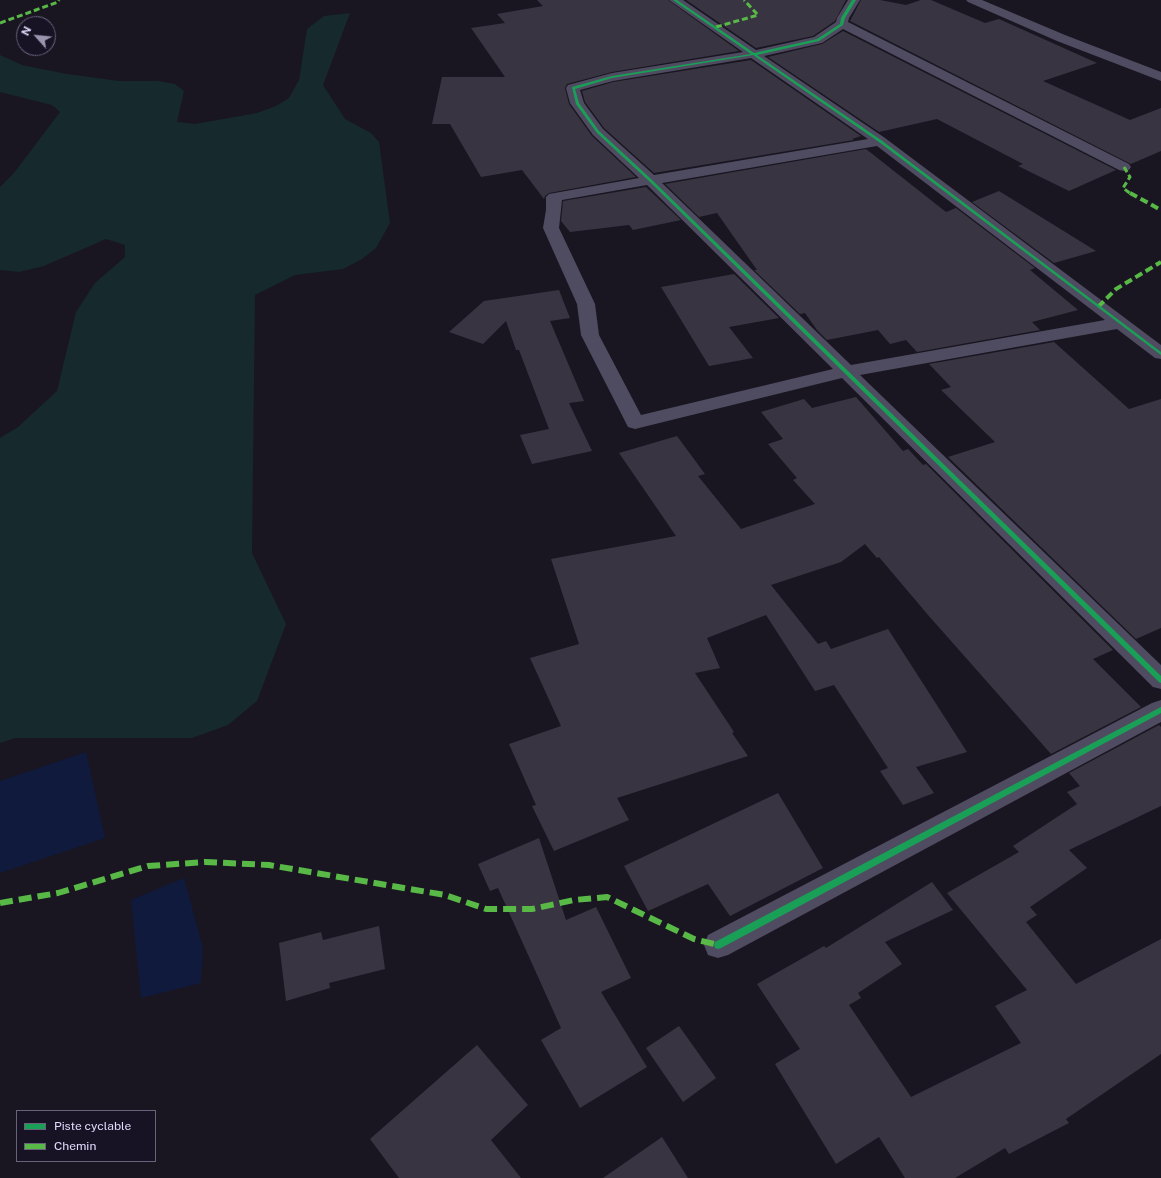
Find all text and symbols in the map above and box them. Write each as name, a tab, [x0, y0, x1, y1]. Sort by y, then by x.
north arrow	[16, 16, 56, 56]
text: N	[19, 24, 33, 38]
legend	[16, 1110, 156, 1162]
text: Piste cyclable	[54, 1119, 131, 1133]
text: Chemin	[54, 1139, 96, 1153]

